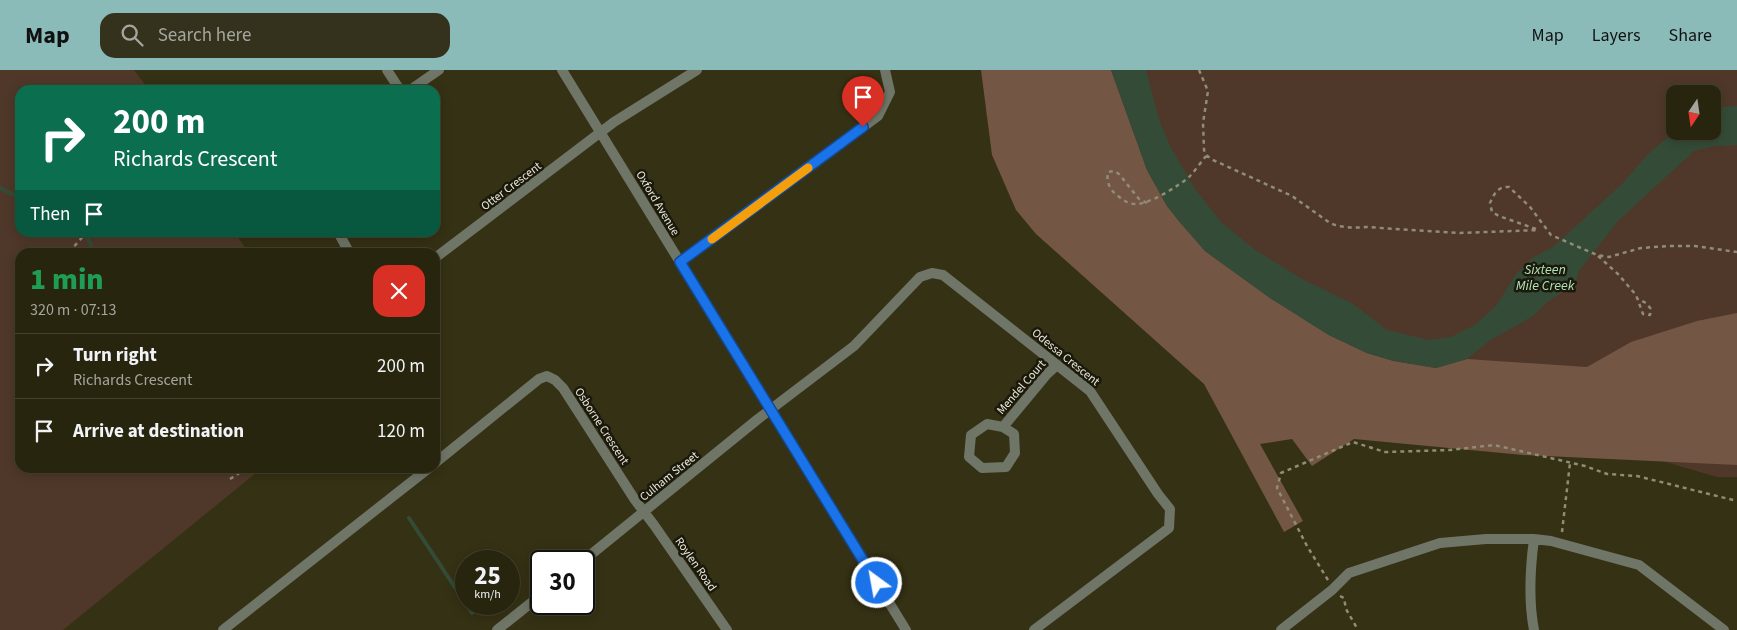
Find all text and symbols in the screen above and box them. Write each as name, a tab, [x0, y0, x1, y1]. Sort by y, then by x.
search box	[100, 13, 450, 58]
text: Map	[25, 18, 70, 53]
icon: search	[118, 21, 146, 49]
text: Search here	[158, 22, 251, 49]
text: Map	[1532, 23, 1564, 48]
text: Layers	[1592, 23, 1641, 48]
text: Share	[1669, 23, 1712, 48]
pin	[842, 76, 884, 127]
icon: arrive	[849, 83, 877, 111]
north arrow	[1666, 85, 1721, 140]
map controls	[1666, 85, 1721, 140]
text: 200 m	[113, 97, 205, 147]
icon: right	[30, 105, 95, 170]
text: Richards Crescent	[113, 143, 277, 175]
street label: Otter Crescent	[477, 158, 545, 215]
street label: Oxford Avenue	[631, 168, 684, 239]
icon: arrive	[80, 200, 108, 228]
text: Then	[30, 201, 70, 228]
text: 1 min	[30, 258, 104, 301]
water label: Sixteen Mile Creek	[1516, 260, 1575, 296]
button: close	[373, 265, 425, 317]
text: 320 m · 07:13	[30, 299, 117, 321]
street label: Odessa Crescent	[1028, 325, 1103, 390]
text: Turn right	[73, 342, 157, 369]
icon: right	[30, 352, 58, 380]
text: 200 m	[377, 353, 425, 380]
street label: Mendel Court	[993, 356, 1050, 418]
text: Richards Crescent	[73, 369, 193, 391]
street label: Osborne Crescent	[570, 384, 633, 468]
icon: arrive	[30, 417, 58, 445]
text: Arrive at destination	[73, 418, 244, 445]
text: 120 m	[377, 418, 425, 445]
street label: Culham Street	[636, 447, 702, 505]
street label: Roylen Road	[671, 534, 720, 595]
speed limit sign: 30	[530, 550, 595, 615]
position arrow	[850, 556, 902, 608]
text: 25	[474, 558, 501, 594]
text: km/h	[474, 586, 501, 603]

